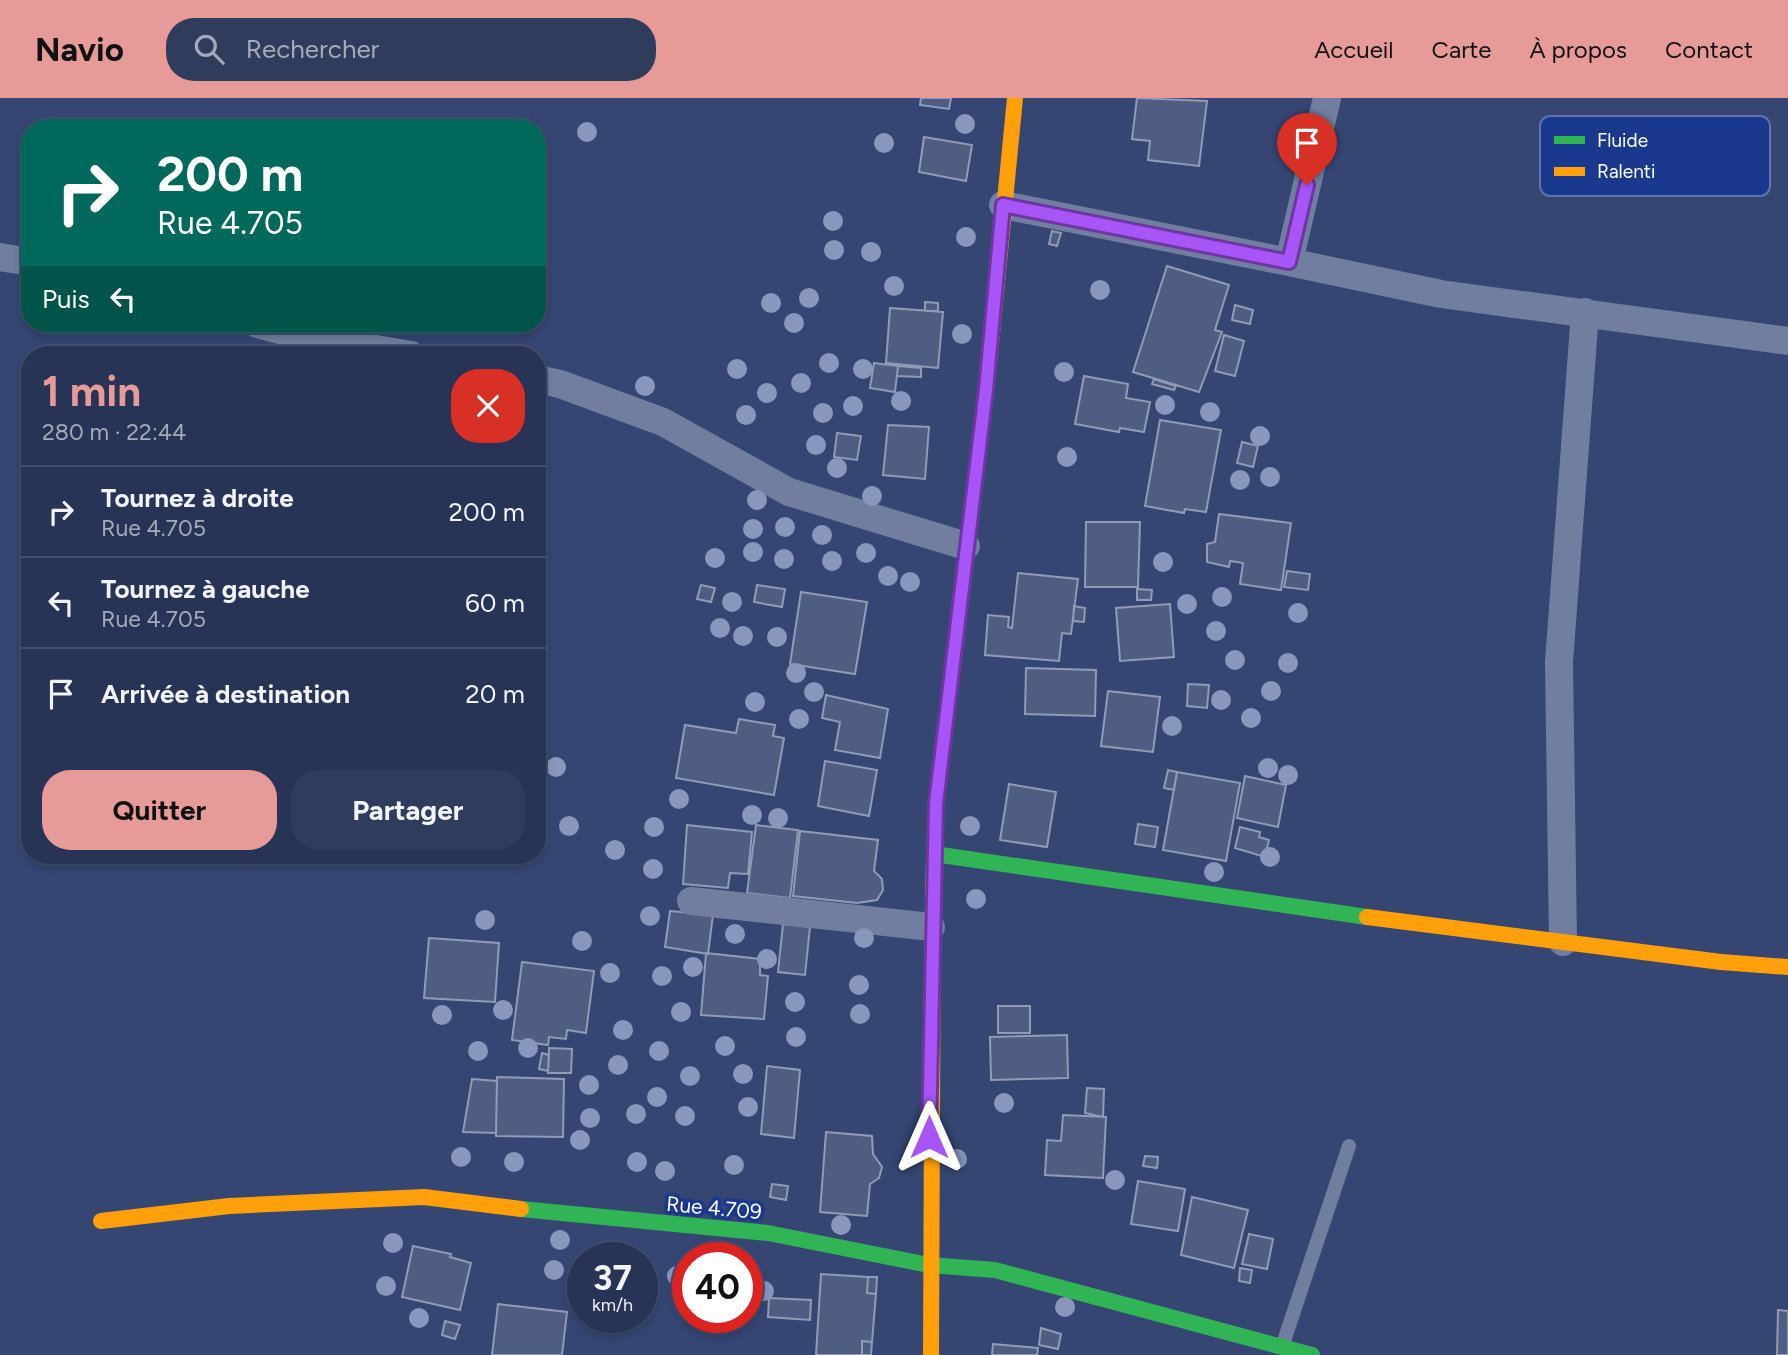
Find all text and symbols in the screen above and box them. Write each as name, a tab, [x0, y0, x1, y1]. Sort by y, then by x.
search box	[166, 18, 656, 81]
text: Navio	[35, 30, 124, 69]
icon: search	[190, 30, 228, 68]
text: Rechercher	[246, 33, 379, 65]
text: Accueil	[1314, 35, 1394, 64]
text: Carte	[1432, 35, 1491, 64]
text: À propos	[1529, 35, 1627, 64]
text: Contact	[1665, 35, 1753, 64]
pin	[1277, 113, 1337, 185]
legend	[1540, 116, 1770, 196]
icon: arrive	[1288, 124, 1326, 162]
text: Fluide	[1597, 129, 1648, 152]
text: 200 m	[157, 144, 303, 203]
icon: right	[42, 147, 133, 238]
text: Ralenti	[1597, 160, 1655, 183]
text: Rue 4.705	[157, 204, 303, 242]
icon: left	[104, 280, 142, 318]
text: Puis	[42, 283, 90, 315]
text: 1 min	[42, 366, 141, 417]
button: close	[451, 369, 525, 443]
text: 280 m · 22:44	[42, 418, 186, 446]
text: Tournez à droite	[101, 482, 294, 514]
icon: right	[42, 493, 80, 531]
text: 200 m	[449, 496, 525, 528]
text: Rue 4.705	[101, 514, 206, 542]
text: Tournez à gauche	[101, 573, 310, 605]
icon: left	[42, 584, 80, 622]
text: 60 m	[465, 587, 525, 619]
text: Rue 4.705	[101, 605, 206, 633]
icon: arrive	[42, 675, 80, 713]
text: Arrivée à destination	[101, 678, 350, 710]
text: 20 m	[465, 678, 525, 710]
button: Quitter	[42, 770, 277, 850]
button: Partager	[291, 770, 525, 850]
position arrow	[892, 1100, 966, 1174]
street label: Rue 4.709	[665, 1191, 763, 1224]
speed limit sign: 40	[672, 1242, 763, 1333]
text: 37	[593, 1257, 632, 1299]
text: km/h	[592, 1294, 633, 1316]

